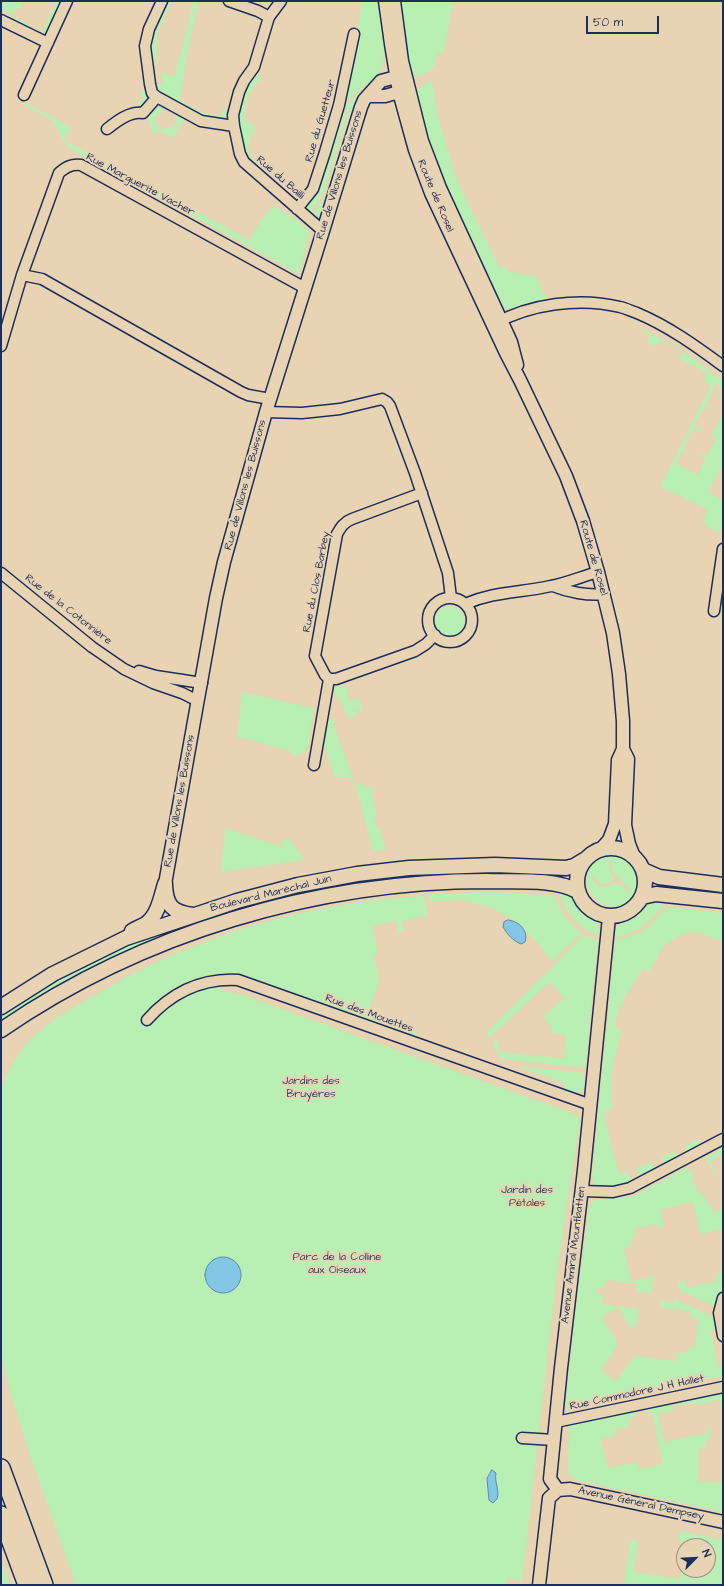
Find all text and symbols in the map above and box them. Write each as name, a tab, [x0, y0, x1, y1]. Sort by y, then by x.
scale bar	[588, 8, 661, 34]
text: 50 m	[593, 14, 623, 31]
street label: Rue du Guetteur	[303, 78, 339, 164]
street label: Rue de Villons les Buissons	[314, 109, 366, 241]
street label: Rue Marguerite Vacher	[83, 151, 197, 219]
street label: Rue du Bailli	[253, 153, 307, 203]
street label: Route de Rosel	[414, 158, 456, 234]
street label: Rue de Villons les Buissons	[222, 418, 270, 552]
street label: Route de Rosel	[576, 519, 610, 597]
street label: Rue du Clos Barbey	[301, 530, 333, 634]
street label: Rue de la Cotonnière	[22, 572, 114, 648]
street label: Rue de Villons les Buissons	[162, 734, 198, 868]
street label: Boulevard Maréchal Juin	[209, 873, 333, 915]
street label: Rue des Mouettes	[323, 992, 415, 1036]
park label: Jardins des Bruyères	[282, 1075, 340, 1101]
park label: Jardin des Pétales	[501, 1184, 553, 1210]
street label: Avenue Amiral Mountbatten	[559, 1186, 589, 1324]
park label: Parc de la Colline aux Oiseaux	[293, 1251, 381, 1277]
street label: Rue Commodore J H Hallet	[569, 1372, 705, 1414]
street label: Avenue Général Dempsey	[577, 1484, 705, 1524]
north arrow	[676, 1538, 716, 1578]
text: N	[698, 1547, 715, 1560]

